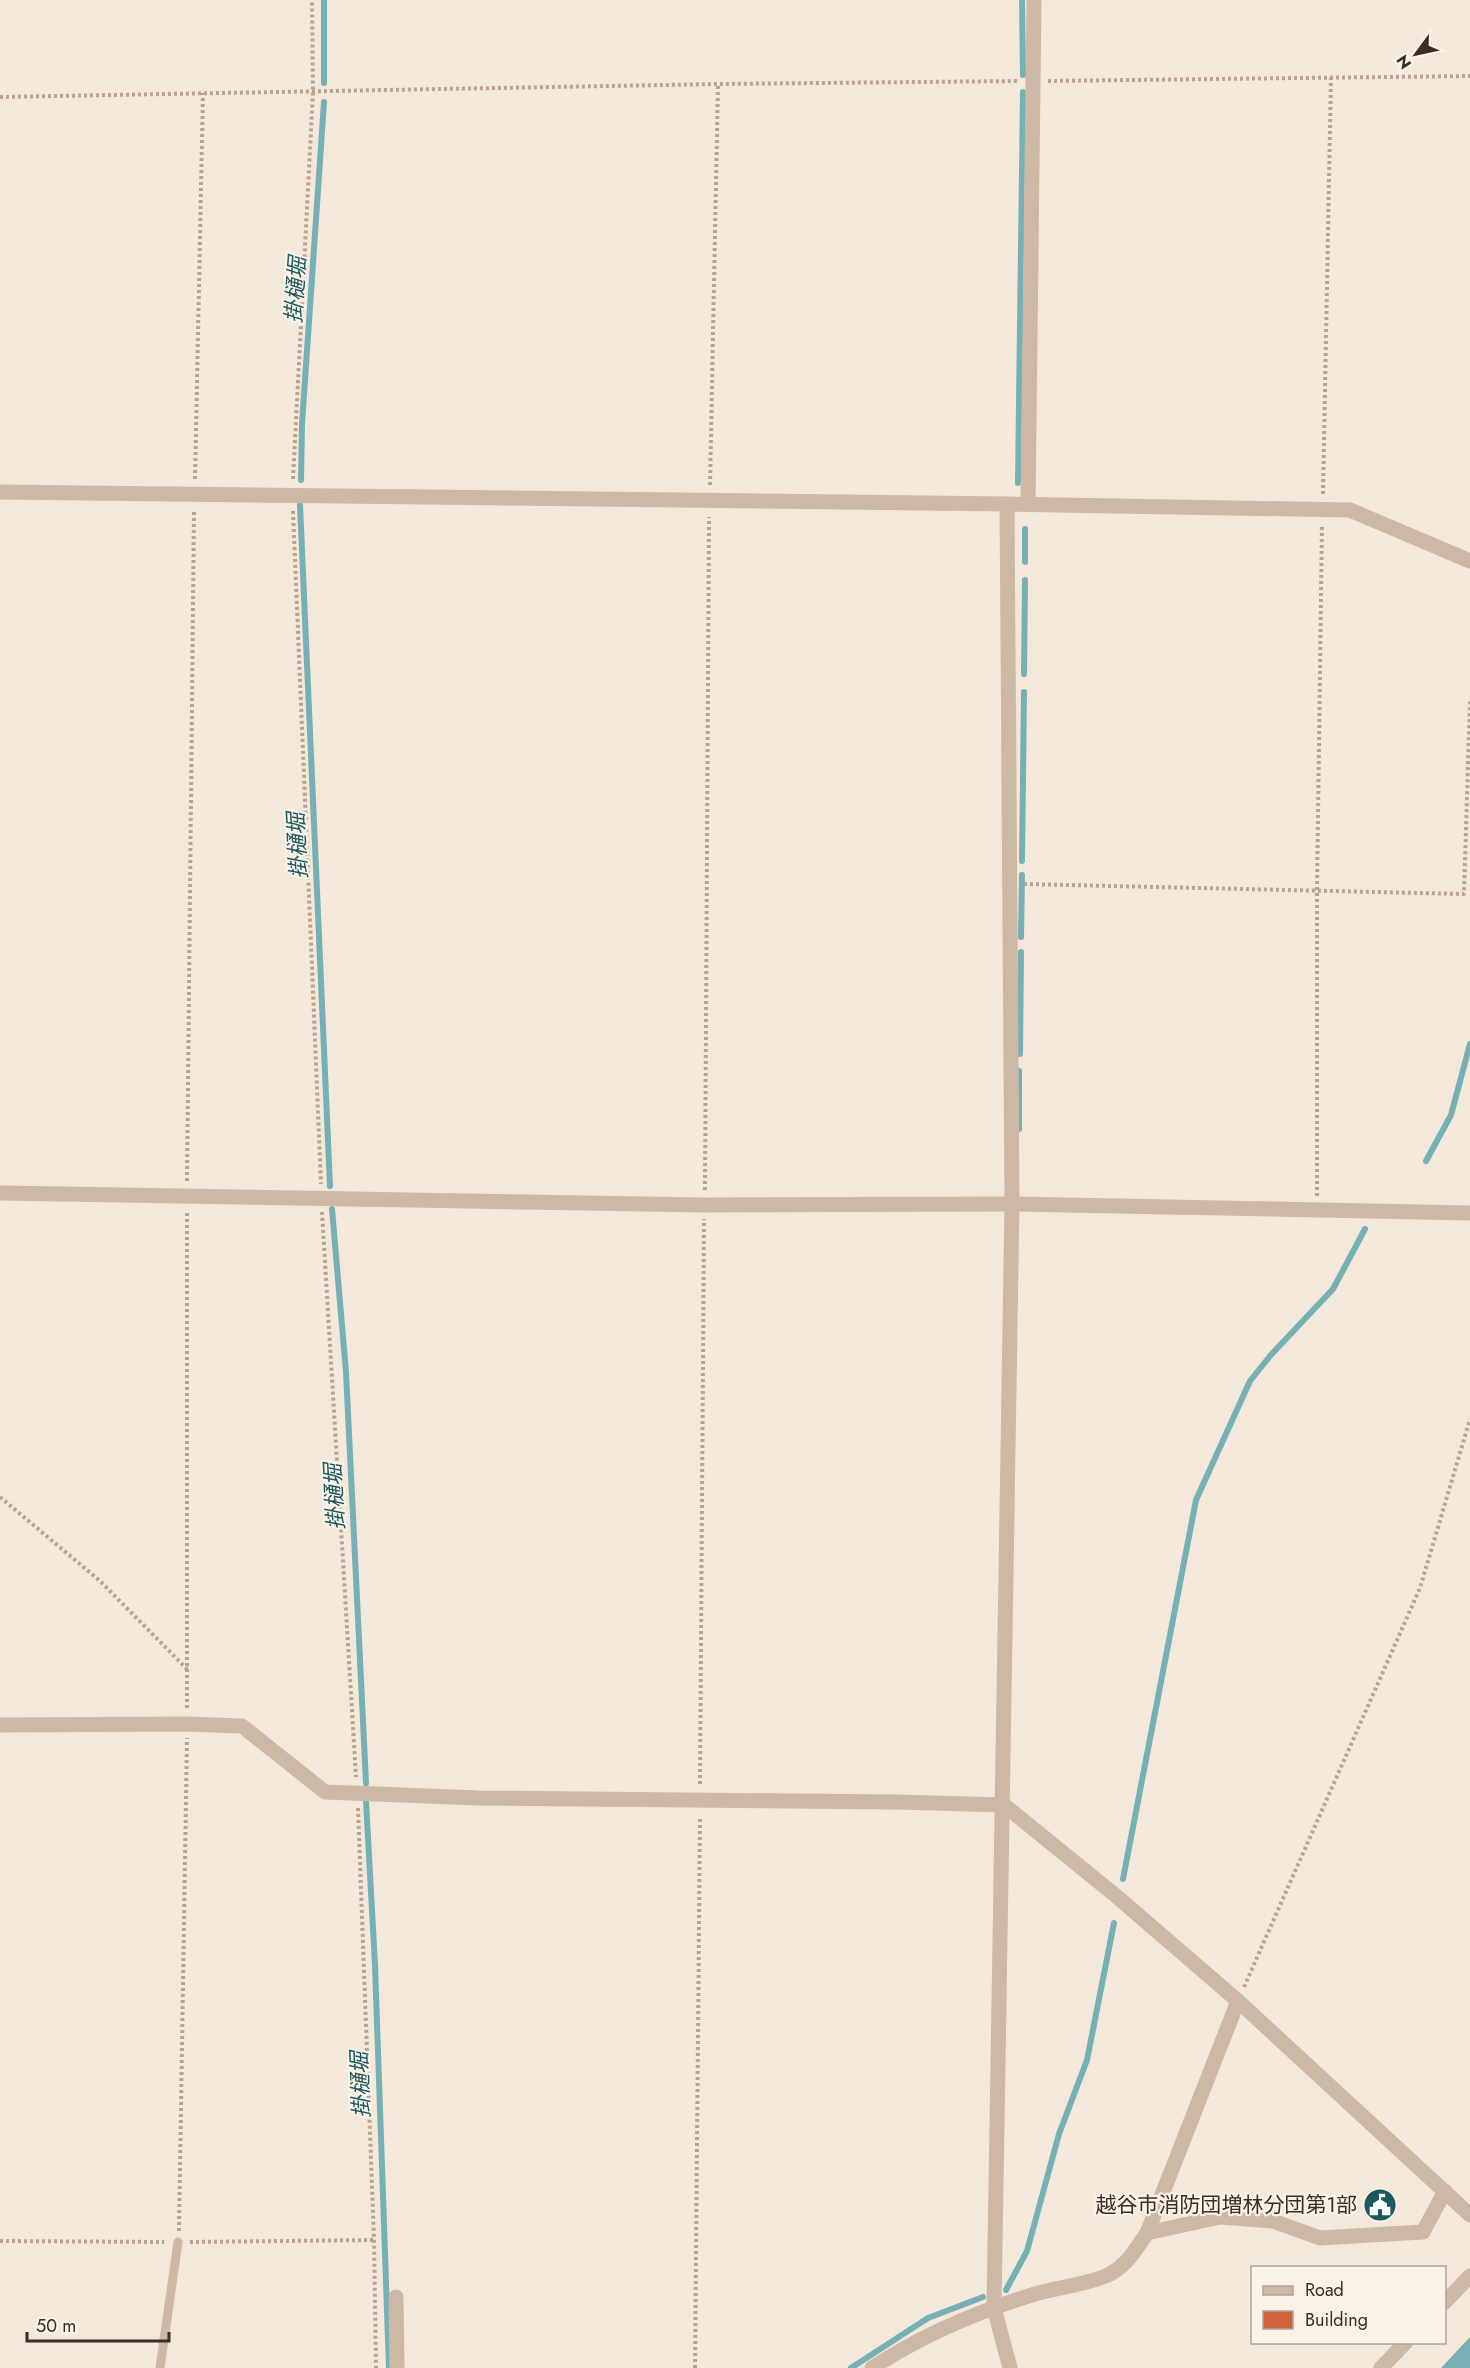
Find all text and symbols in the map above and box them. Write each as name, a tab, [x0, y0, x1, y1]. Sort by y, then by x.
north arrow	[1386, 24, 1446, 84]
text: N	[1391, 50, 1417, 73]
water label: 掛樋堀	[277, 253, 313, 324]
water label: 掛樋堀	[279, 809, 315, 880]
water label: 掛樋堀	[316, 1460, 352, 1531]
water label: 掛樋堀	[343, 2048, 377, 2119]
public building icon: 越谷市消防団増林分団第1部	[1362, 2187, 1398, 2223]
place label: 越谷市消防団増林分団第1部	[1096, 2190, 1357, 2220]
legend	[1251, 2266, 1446, 2344]
text: Road	[1305, 2277, 1344, 2303]
scale bar	[27, 2305, 170, 2343]
text: Building	[1305, 2307, 1368, 2333]
text: 50 m	[36, 2313, 76, 2339]

